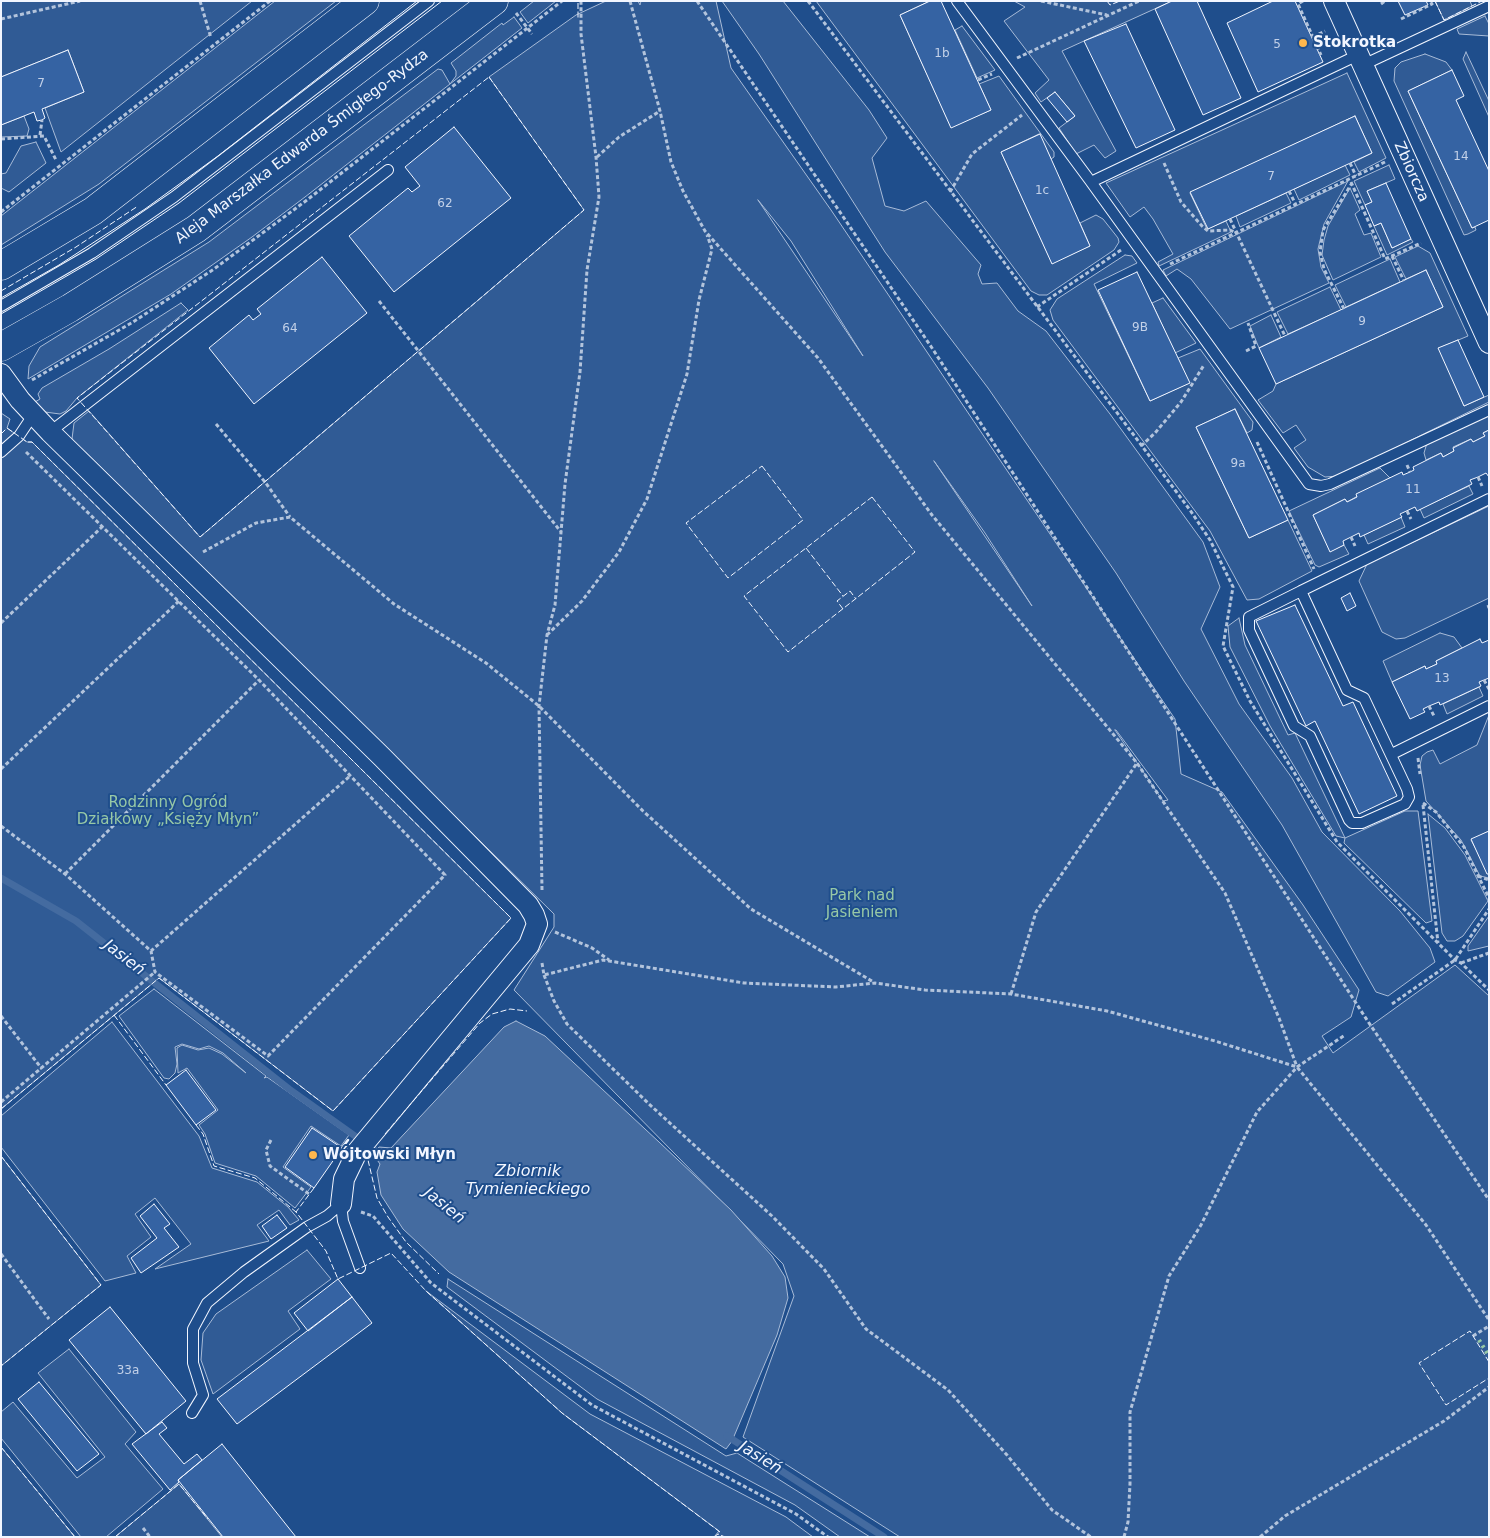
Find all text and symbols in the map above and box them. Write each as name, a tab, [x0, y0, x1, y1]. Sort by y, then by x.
place label: Stokrotka	[1313, 34, 1396, 52]
marker: Stokrotka	[1297, 37, 1309, 49]
house number: 5	[1273, 38, 1281, 52]
street label: Aleja Marszałka Edwarda Śmigłego-Rydza	[172, 46, 432, 248]
house number: 1b	[934, 47, 950, 61]
house number: 7	[37, 77, 45, 91]
street label: Zbiorcza	[1390, 139, 1432, 205]
house number: 14	[1453, 150, 1469, 164]
house number: 7	[1267, 170, 1275, 184]
house number: 1c	[1035, 184, 1049, 198]
house number: 62	[437, 197, 453, 211]
house number: 9	[1358, 315, 1366, 329]
house number: 9B	[1132, 321, 1148, 335]
house number: 64	[282, 322, 298, 336]
house number: 9a	[1231, 457, 1245, 471]
house number: 11	[1405, 483, 1421, 497]
house number: 13	[1434, 672, 1450, 686]
park label: Rodzinny Ogród Działkowy „Księży Młyn”	[77, 794, 259, 829]
park label: Park nad Jasieniem	[826, 887, 898, 922]
water label: Jasień	[99, 936, 149, 980]
place label: Wójtowski Młyn	[323, 1146, 456, 1164]
marker: Wójtowski Młyn	[307, 1149, 319, 1161]
water label: Zbiornik Tymienieckiego	[466, 1162, 590, 1200]
water label: Jasień	[420, 1184, 468, 1228]
house number: 33a	[117, 1364, 139, 1378]
water label: Jasień	[735, 1437, 785, 1479]

